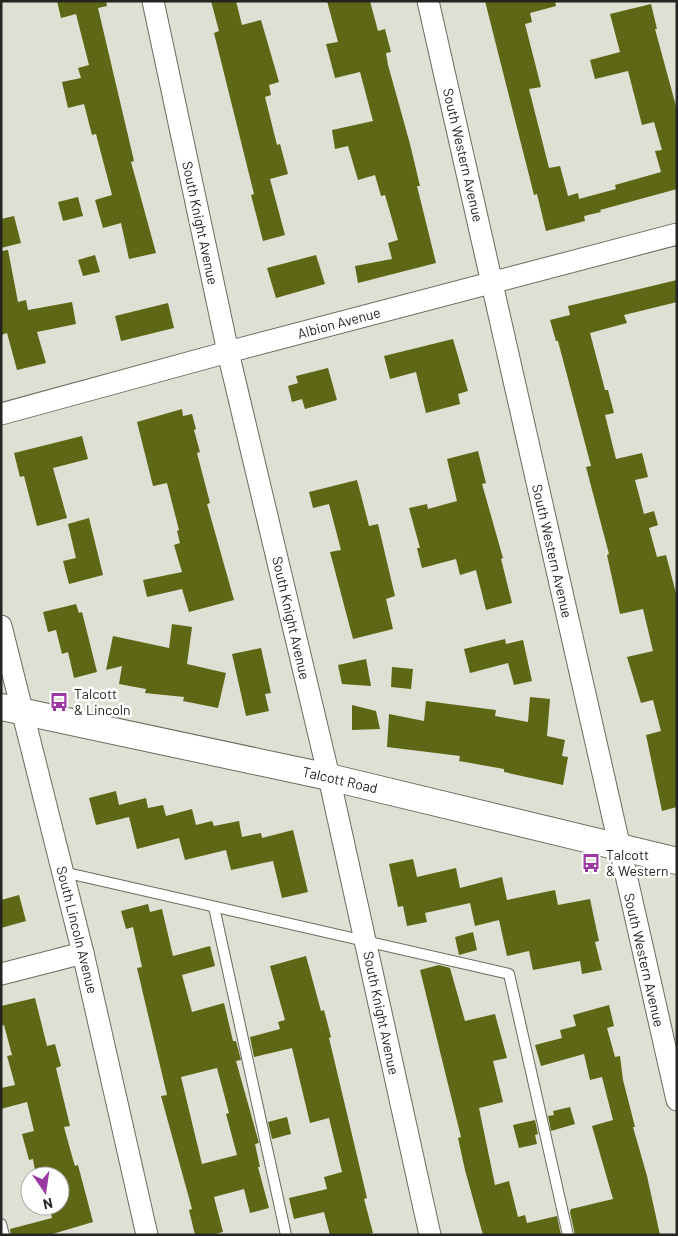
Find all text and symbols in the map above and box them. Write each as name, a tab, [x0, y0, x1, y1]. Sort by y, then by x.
street label: South Western Avenue	[440, 86, 487, 223]
street label: South Knight Avenue	[179, 160, 222, 286]
street label: Albion Avenue	[295, 303, 382, 342]
street label: South Western Avenue	[529, 482, 576, 619]
street label: South Knight Avenue	[269, 555, 314, 681]
place label: Talcott & Lincoln	[74, 685, 131, 718]
bus stop icon: Talcott & Lincoln	[48, 691, 70, 713]
street label: Talcott Road	[301, 763, 379, 796]
place label: Talcott & Western	[606, 846, 669, 879]
bus stop icon: Talcott & Western	[580, 852, 602, 874]
street label: South Lincoln Avenue	[53, 864, 102, 995]
street label: South Western Avenue	[621, 891, 668, 1028]
street label: South Knight Avenue	[360, 950, 403, 1076]
north arrow	[20, 1166, 70, 1216]
text: N	[42, 1195, 54, 1213]

